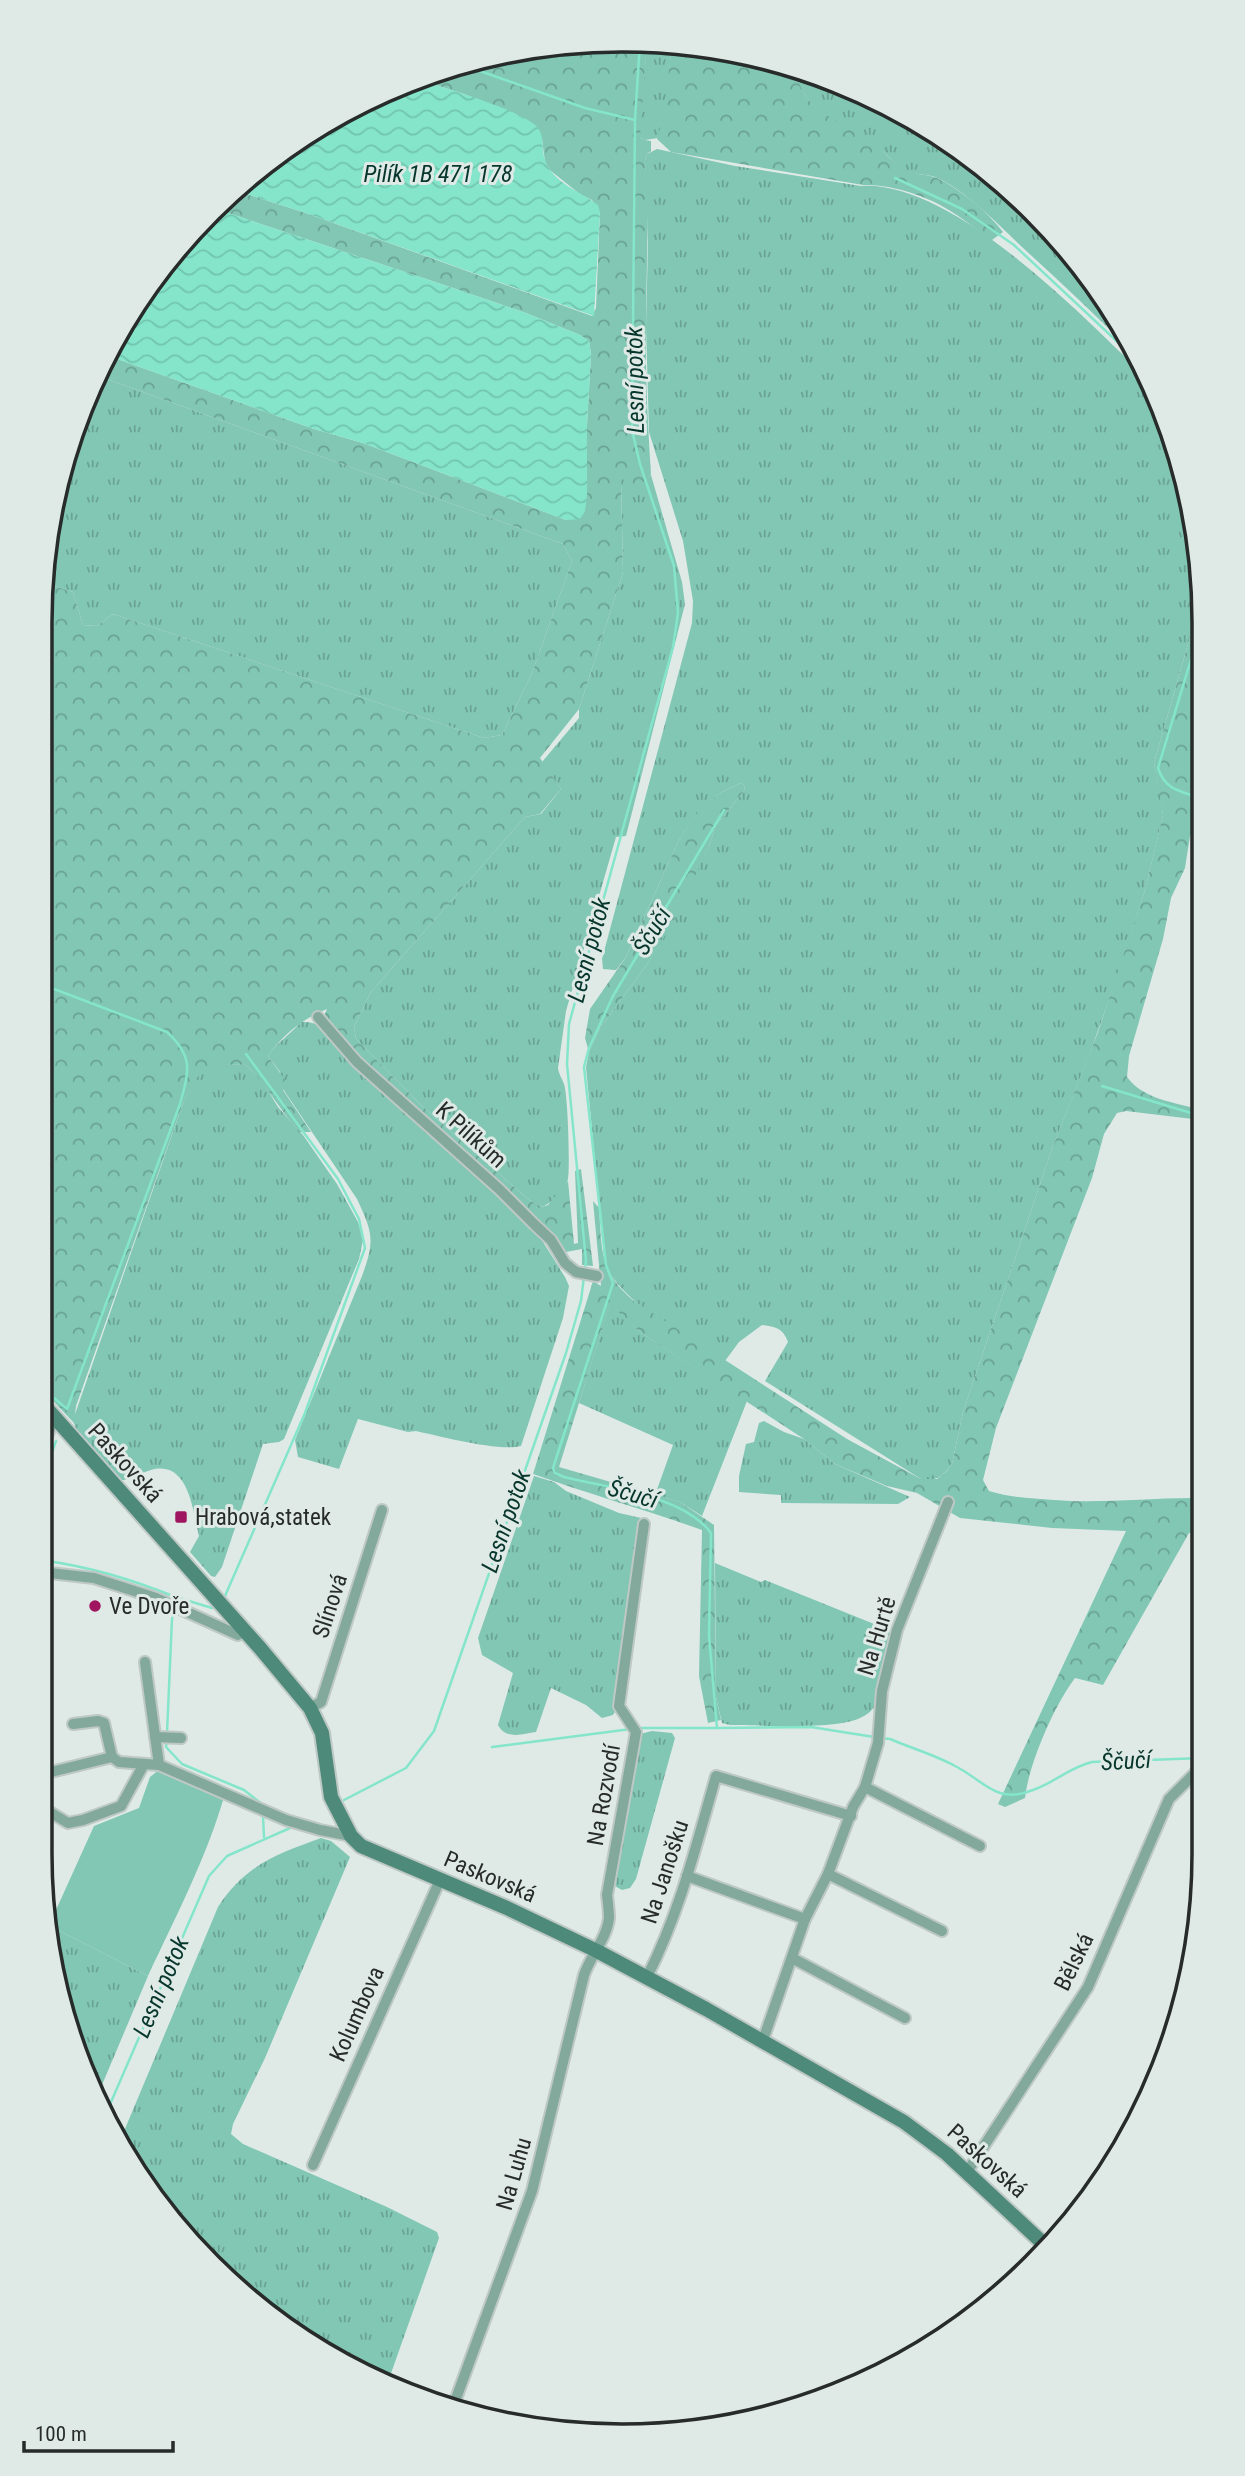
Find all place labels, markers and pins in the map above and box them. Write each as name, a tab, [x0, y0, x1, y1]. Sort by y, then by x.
place label: Hrabová,statek	[195, 1504, 332, 1531]
marker: Hrabová,statek	[173, 1509, 189, 1525]
place label: Ve Dvoře	[109, 1593, 189, 1620]
marker: Ve Dvoře	[87, 1598, 103, 1614]

